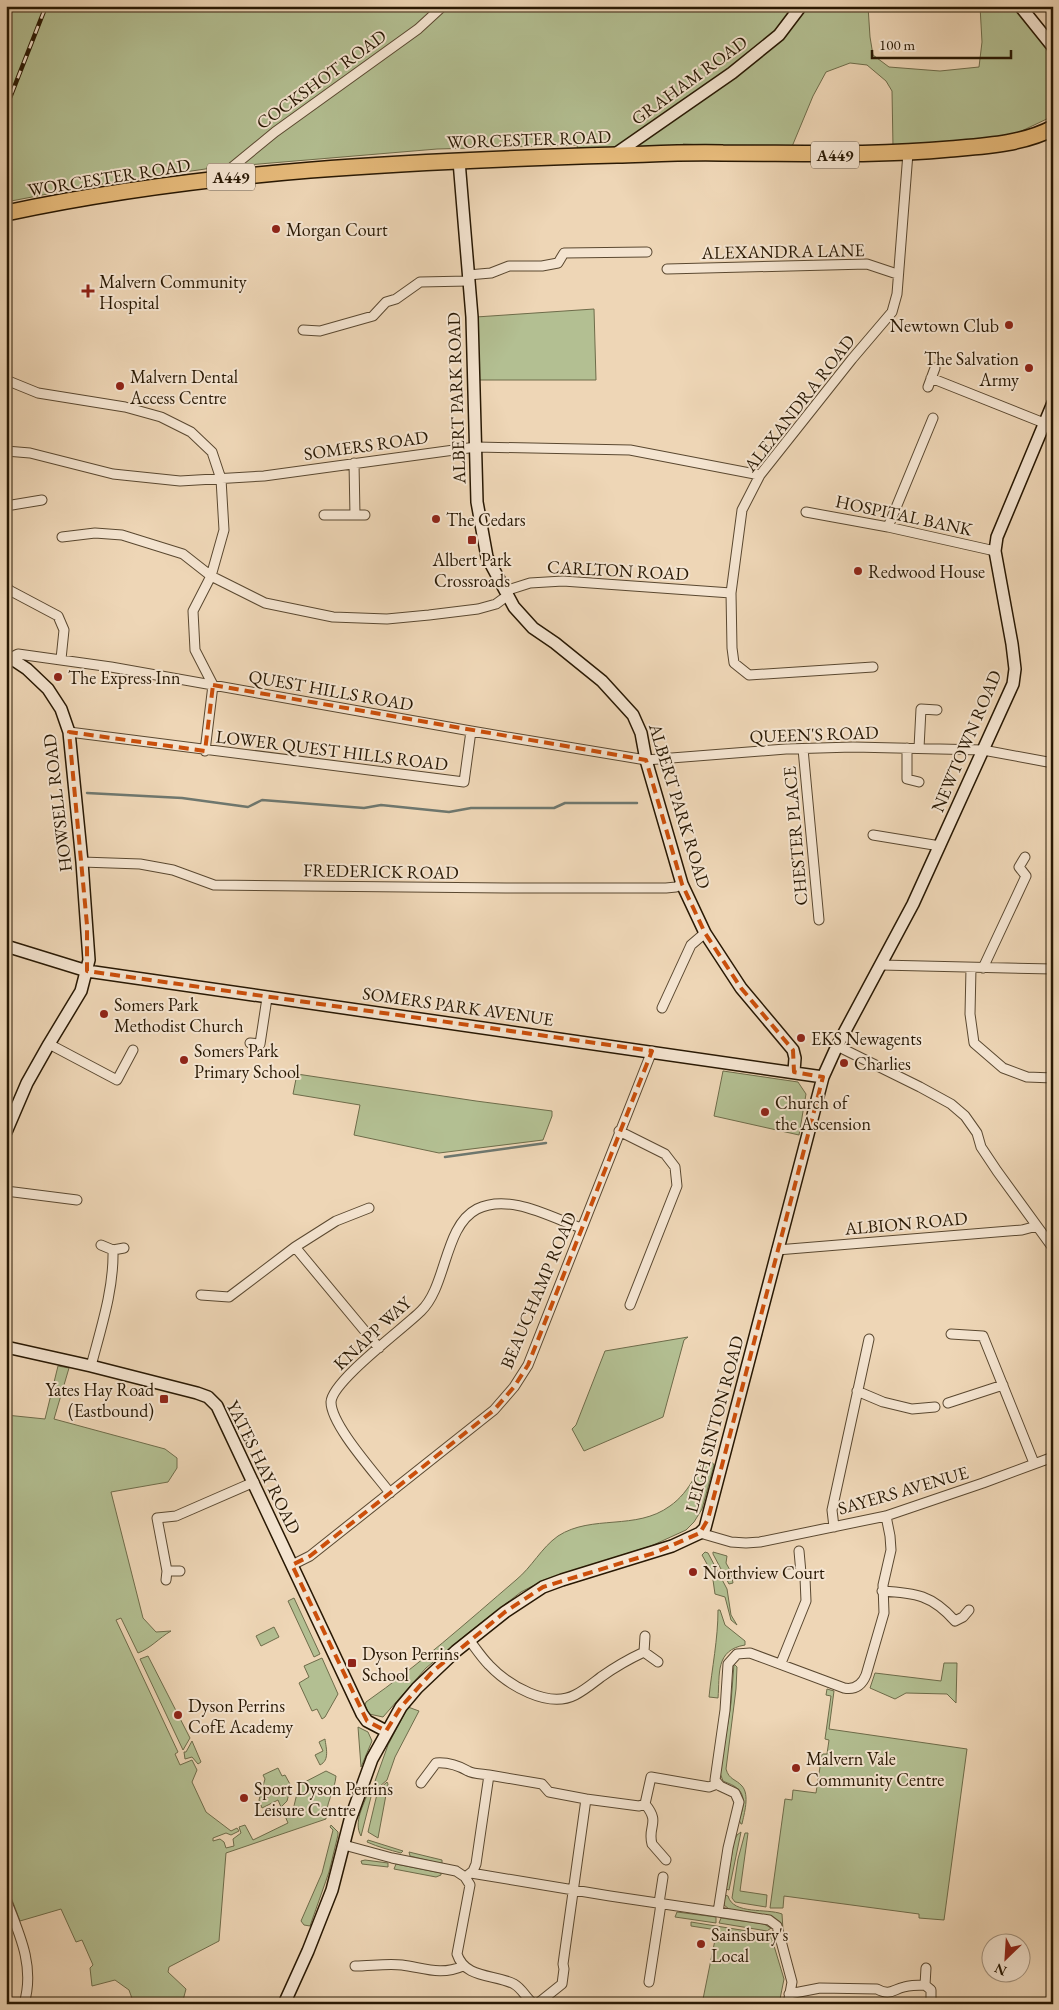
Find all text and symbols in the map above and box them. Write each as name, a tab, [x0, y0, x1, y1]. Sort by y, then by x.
street label: COCKSHOT ROAD	[251, 24, 391, 134]
scale bar	[872, 28, 1010, 60]
street label: GRAHAM ROAD	[626, 30, 752, 130]
text: 100 m	[879, 35, 916, 54]
street label: WORCESTER ROAD	[446, 125, 612, 153]
road number: A449	[811, 142, 859, 168]
street label: WORCESTER ROAD	[26, 153, 192, 201]
road number: A449	[207, 163, 255, 190]
place label: Morgan Court	[286, 218, 388, 241]
marker: Morgan Court	[270, 223, 282, 235]
street label: ALEXANDRA LANE	[700, 238, 865, 264]
place label: Malvern Community Hospital	[99, 270, 247, 314]
marker: Malvern Community Hospital	[81, 284, 95, 298]
street label: ALBERT PARK ROAD	[442, 312, 471, 485]
place label: Newtown Club	[890, 314, 999, 337]
marker: Newtown Club	[1003, 319, 1015, 331]
street label: ALEXANDRA ROAD	[738, 330, 860, 477]
place label: The Salvation Army	[924, 347, 1019, 391]
marker: The Salvation Army	[1023, 362, 1035, 374]
place label: Malvern Dental Access Centre	[129, 365, 238, 409]
marker: Malvern Dental Access Centre	[114, 380, 126, 392]
street label: SOMERS ROAD	[302, 425, 430, 465]
street label: HOSPITAL BANK	[833, 489, 975, 541]
place label: The Cedars	[446, 508, 526, 531]
marker: The Cedars	[430, 513, 442, 525]
marker: Albert Park Crossroads	[466, 534, 478, 546]
place label: Albert Park Crossroads	[431, 548, 512, 592]
street label: CARLTON ROAD	[547, 555, 689, 585]
place label: Redwood House	[868, 560, 985, 583]
marker: Redwood House	[852, 565, 864, 577]
street label: QUEST HILLS ROAD	[247, 664, 415, 716]
place label: The Express Inn	[68, 666, 181, 689]
street label: NEWTOWN ROAD	[926, 666, 1006, 816]
marker: The Express Inn	[52, 671, 64, 683]
street label: ALBERT PARK ROAD	[644, 719, 716, 892]
street label: QUEEN'S ROAD	[749, 720, 879, 748]
street label: LOWER QUEST HILLS ROAD	[215, 724, 449, 776]
street label: HOWSELL ROAD	[37, 733, 77, 873]
street label: CHESTER PLACE	[777, 765, 813, 907]
street label: FREDERICK ROAD	[303, 858, 459, 884]
street label: SOMERS PARK AVENUE	[361, 981, 555, 1031]
place label: Somers Park Methodist Church	[114, 993, 243, 1037]
marker: Somers Park Methodist Church	[98, 1008, 110, 1020]
place label: EKS Newagents	[811, 1027, 922, 1050]
marker: EKS Newagents	[795, 1032, 807, 1044]
place label: Somers Park Primary School	[194, 1039, 300, 1083]
place label: Charlies	[854, 1052, 911, 1075]
marker: Somers Park Primary School	[178, 1054, 190, 1066]
marker: Charlies	[838, 1057, 850, 1069]
place label: Church of the Ascension	[775, 1091, 871, 1135]
marker: Church of the Ascension	[759, 1106, 771, 1118]
street label: ALBION ROAD	[843, 1206, 968, 1240]
street label: BEAUCHAMP ROAD	[495, 1208, 581, 1372]
street label: KNAPP WAY	[328, 1290, 417, 1375]
street label: LEIGH SINTON ROAD	[679, 1333, 749, 1515]
place label: Yates Hay Road (Eastbound)	[45, 1378, 155, 1422]
marker: Yates Hay Road (Eastbound)	[158, 1393, 170, 1405]
street label: YATES HAY ROAD	[222, 1396, 306, 1538]
street label: SAYERS AVENUE	[835, 1460, 971, 1520]
place label: Northview Court	[703, 1561, 825, 1584]
marker: Northview Court	[687, 1566, 699, 1578]
place label: Dyson Perrins School	[362, 1642, 459, 1686]
marker: Dyson Perrins School	[346, 1657, 358, 1669]
place label: Dyson Perrins CofE Academy	[188, 1694, 293, 1738]
marker: Dyson Perrins CofE Academy	[172, 1709, 184, 1721]
place label: Malvern Vale Community Centre	[806, 1747, 944, 1791]
marker: Malvern Vale Community Centre	[790, 1762, 802, 1774]
place label: Sport Dyson Perrins Leisure Centre	[254, 1777, 393, 1821]
marker: Sport Dyson Perrins Leisure Centre	[238, 1792, 250, 1804]
place label: Sainsbury's Local	[711, 1923, 789, 1967]
north arrow	[982, 1932, 1032, 1982]
marker: Sainsbury's Local	[695, 1938, 707, 1950]
text: N	[991, 1959, 1009, 1980]

